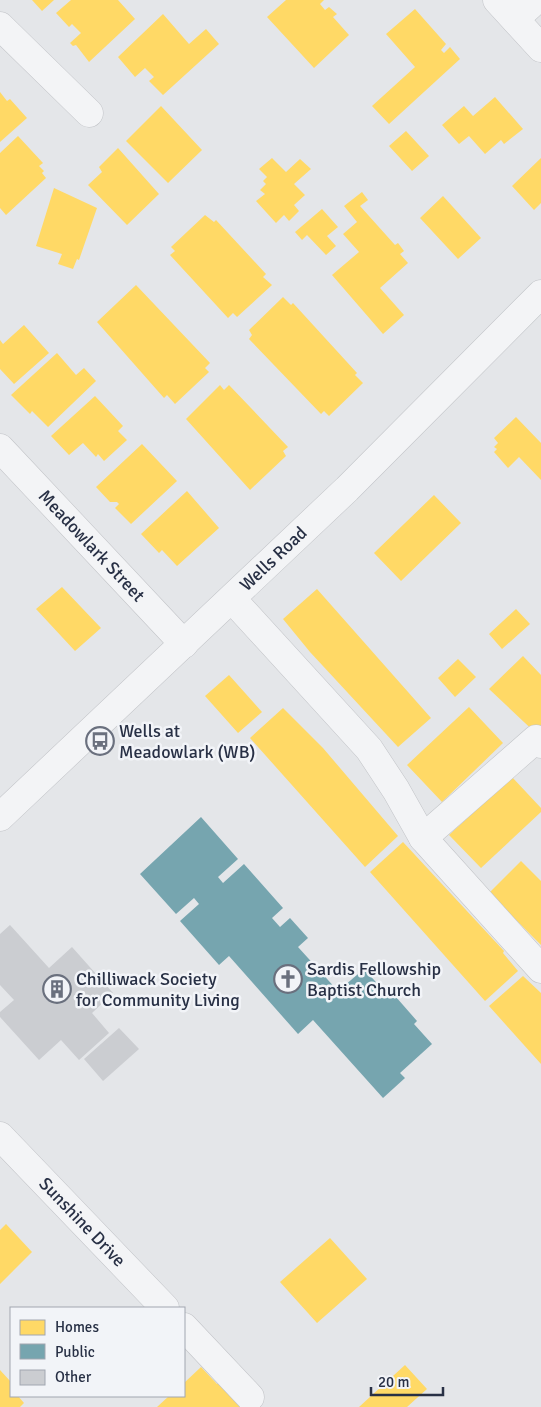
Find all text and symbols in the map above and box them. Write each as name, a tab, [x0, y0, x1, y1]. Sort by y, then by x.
street label: Meadowlark Street	[34, 485, 150, 606]
street label: Wells Road	[235, 522, 311, 596]
place label: Wells at Meadowlark (WB)	[119, 720, 256, 763]
bus stop icon: Wells at Meadowlark (WB)	[85, 726, 115, 756]
place label: Sardis Fellowship Baptist Church	[307, 958, 441, 1001]
church icon: Sardis Fellowship Baptist Church	[273, 964, 303, 994]
place label: Chilliwack Society for Community Living	[76, 968, 240, 1011]
building icon: Chilliwack Society for Community Living	[42, 974, 72, 1004]
street label: Sunshine Drive	[35, 1173, 130, 1271]
legend	[10, 1307, 185, 1397]
text: Homes	[55, 1318, 99, 1336]
text: Public	[55, 1343, 95, 1361]
scale bar	[371, 1364, 444, 1396]
text: Other	[55, 1368, 92, 1386]
text: 20 m	[378, 1373, 409, 1391]

